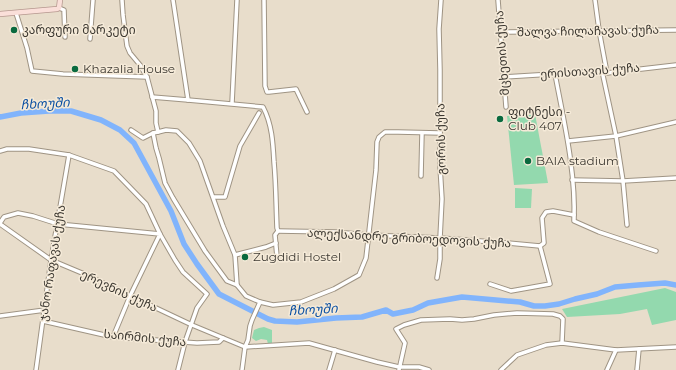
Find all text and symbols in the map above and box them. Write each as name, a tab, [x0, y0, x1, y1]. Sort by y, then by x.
street label: მცხეთის ქუჩა	[491, 10, 512, 96]
place label: კარფური მარკეტი	[22, 22, 136, 37]
street label: შალვა ჩილაჩავას ქუჩა	[517, 22, 659, 40]
marker: კარფური მარკეტი	[9, 25, 19, 35]
street label: ერისთავის ქუჩა	[540, 60, 640, 81]
place label: Khazalia House	[83, 61, 175, 76]
marker: Khazalia House	[70, 64, 80, 74]
water label: ჩხოუში	[20, 94, 71, 113]
street label: გორის ქუჩა	[432, 103, 449, 175]
place label: ფიტნესი - Club 407	[508, 104, 570, 133]
marker: ფიტნესი - Club 407	[495, 114, 505, 124]
place label: BAIA stadium	[536, 153, 619, 168]
marker: BAIA stadium	[523, 156, 533, 166]
street label: ჯანო რაფავას ქუჩა	[35, 204, 68, 322]
street label: ალექსანდრე გრიბოედოვის ქუჩა	[306, 225, 512, 251]
place label: Zugdidi Hostel	[253, 249, 341, 264]
marker: Zugdidi Hostel	[240, 252, 250, 262]
street label: ერევნის ქუჩა	[78, 266, 160, 315]
water label: ჩხოუში	[288, 300, 339, 319]
street label: საირმის ქუჩა	[103, 326, 187, 349]

